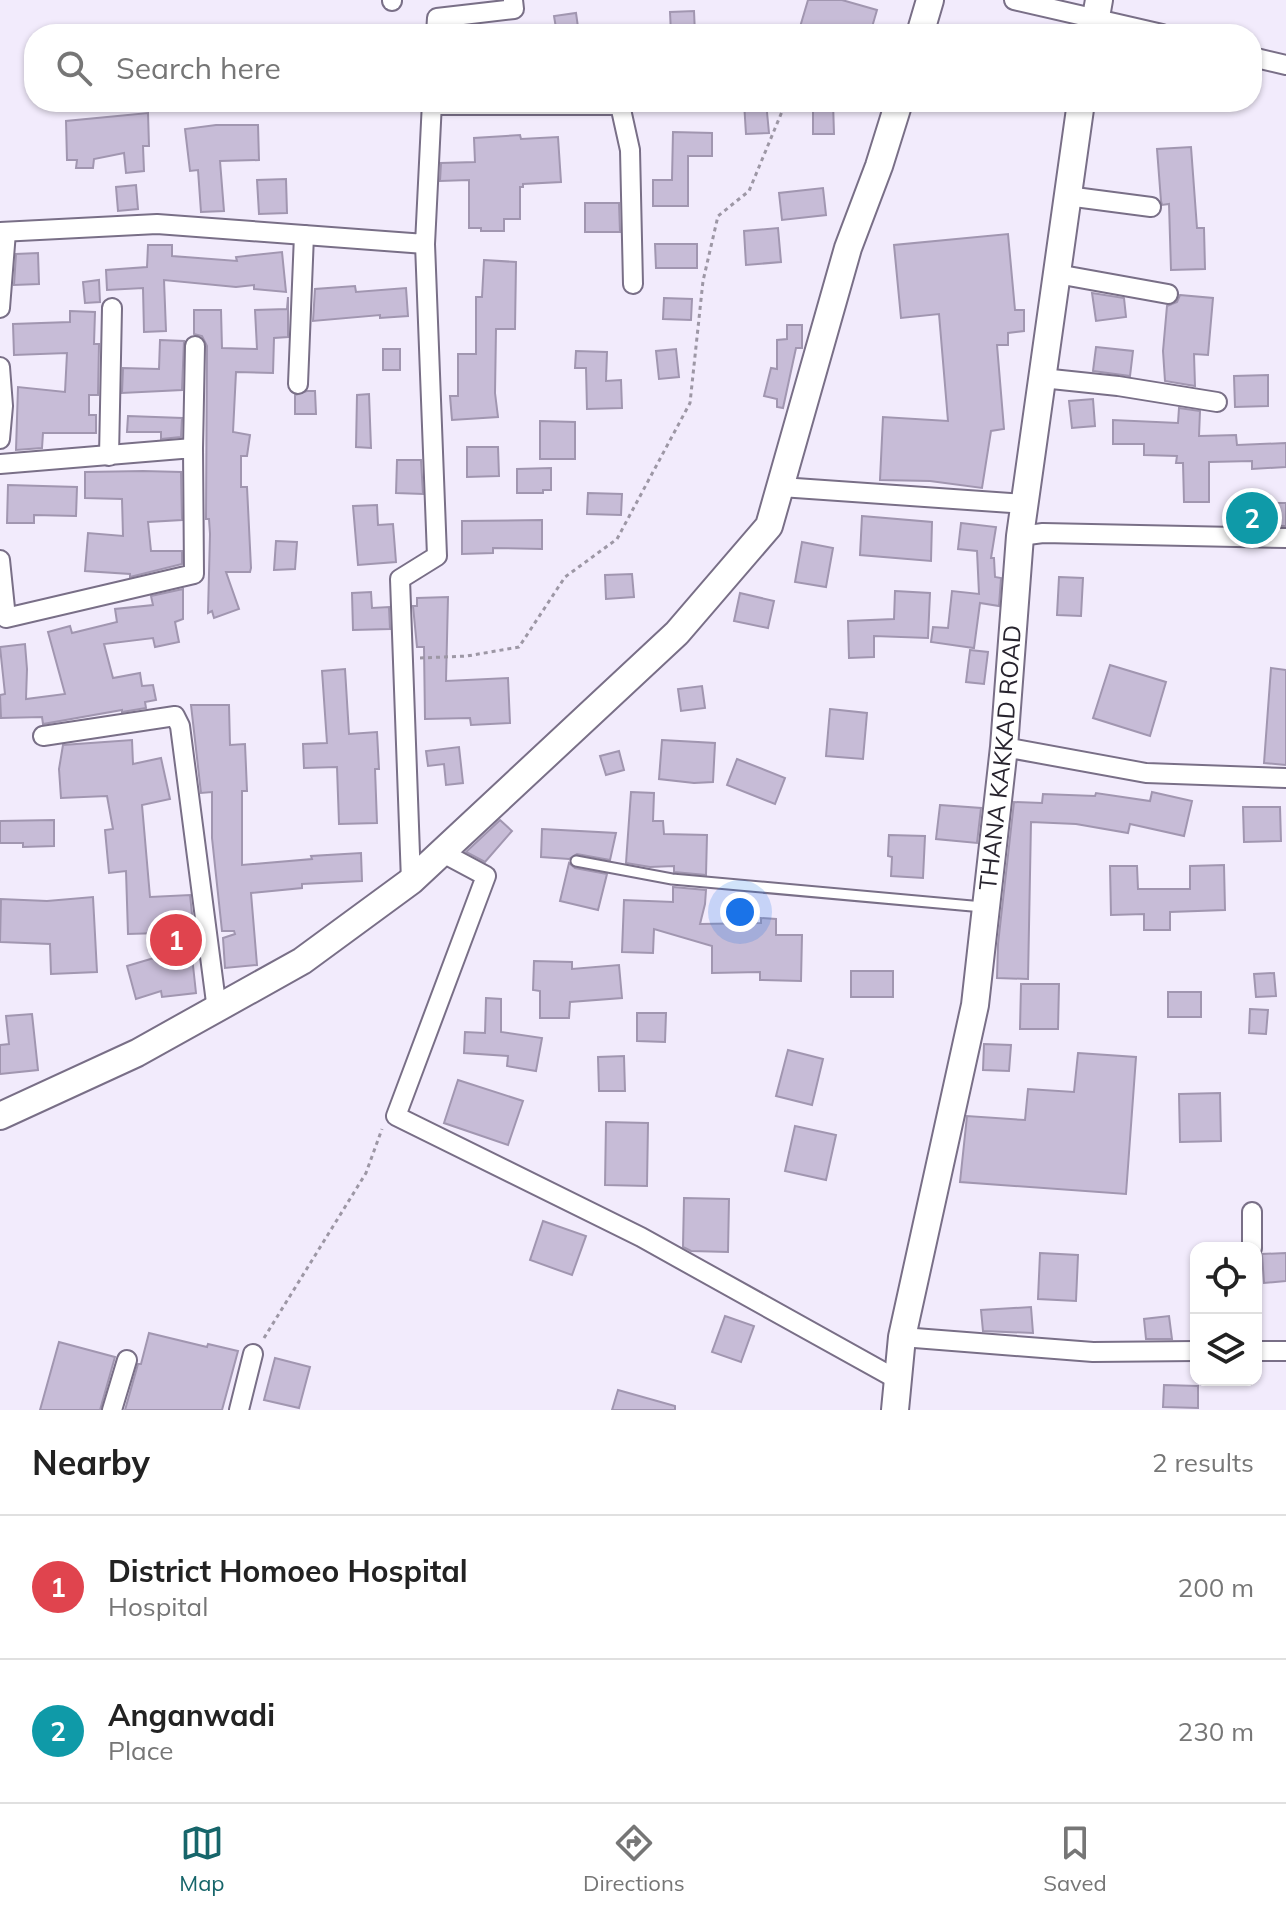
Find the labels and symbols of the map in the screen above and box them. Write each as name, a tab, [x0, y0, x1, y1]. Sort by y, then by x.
pin: 2	[1226, 488, 1278, 548]
street label: THANA KAKKAD ROAD	[972, 624, 1027, 892]
your location	[720, 892, 760, 932]
pin: 1	[150, 910, 202, 970]

